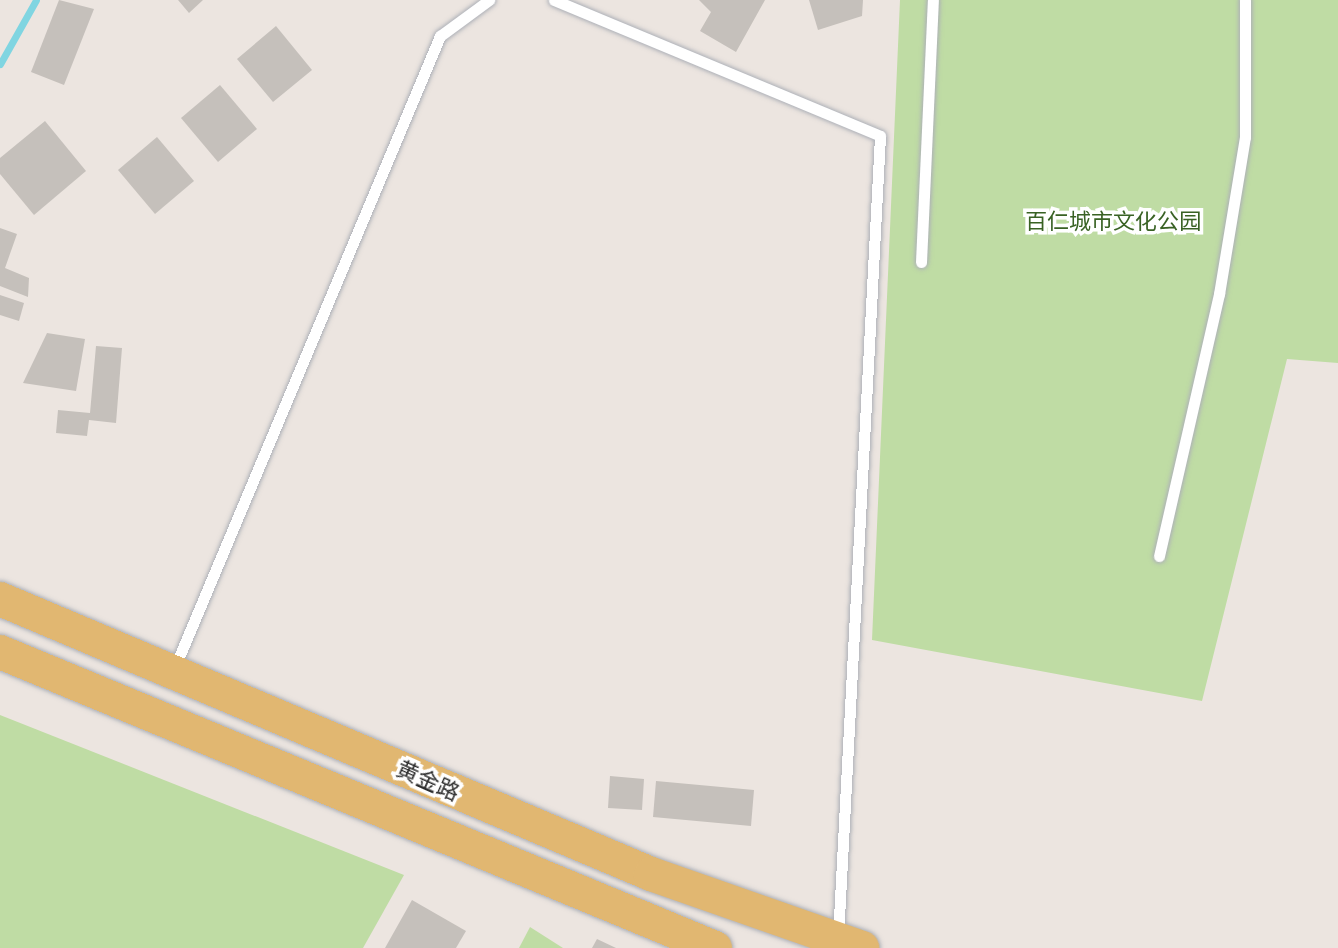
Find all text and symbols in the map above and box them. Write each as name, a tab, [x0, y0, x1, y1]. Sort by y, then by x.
park label: 百仁城市文化公园	[1025, 209, 1201, 235]
street label: 黄金路	[392, 756, 464, 806]

